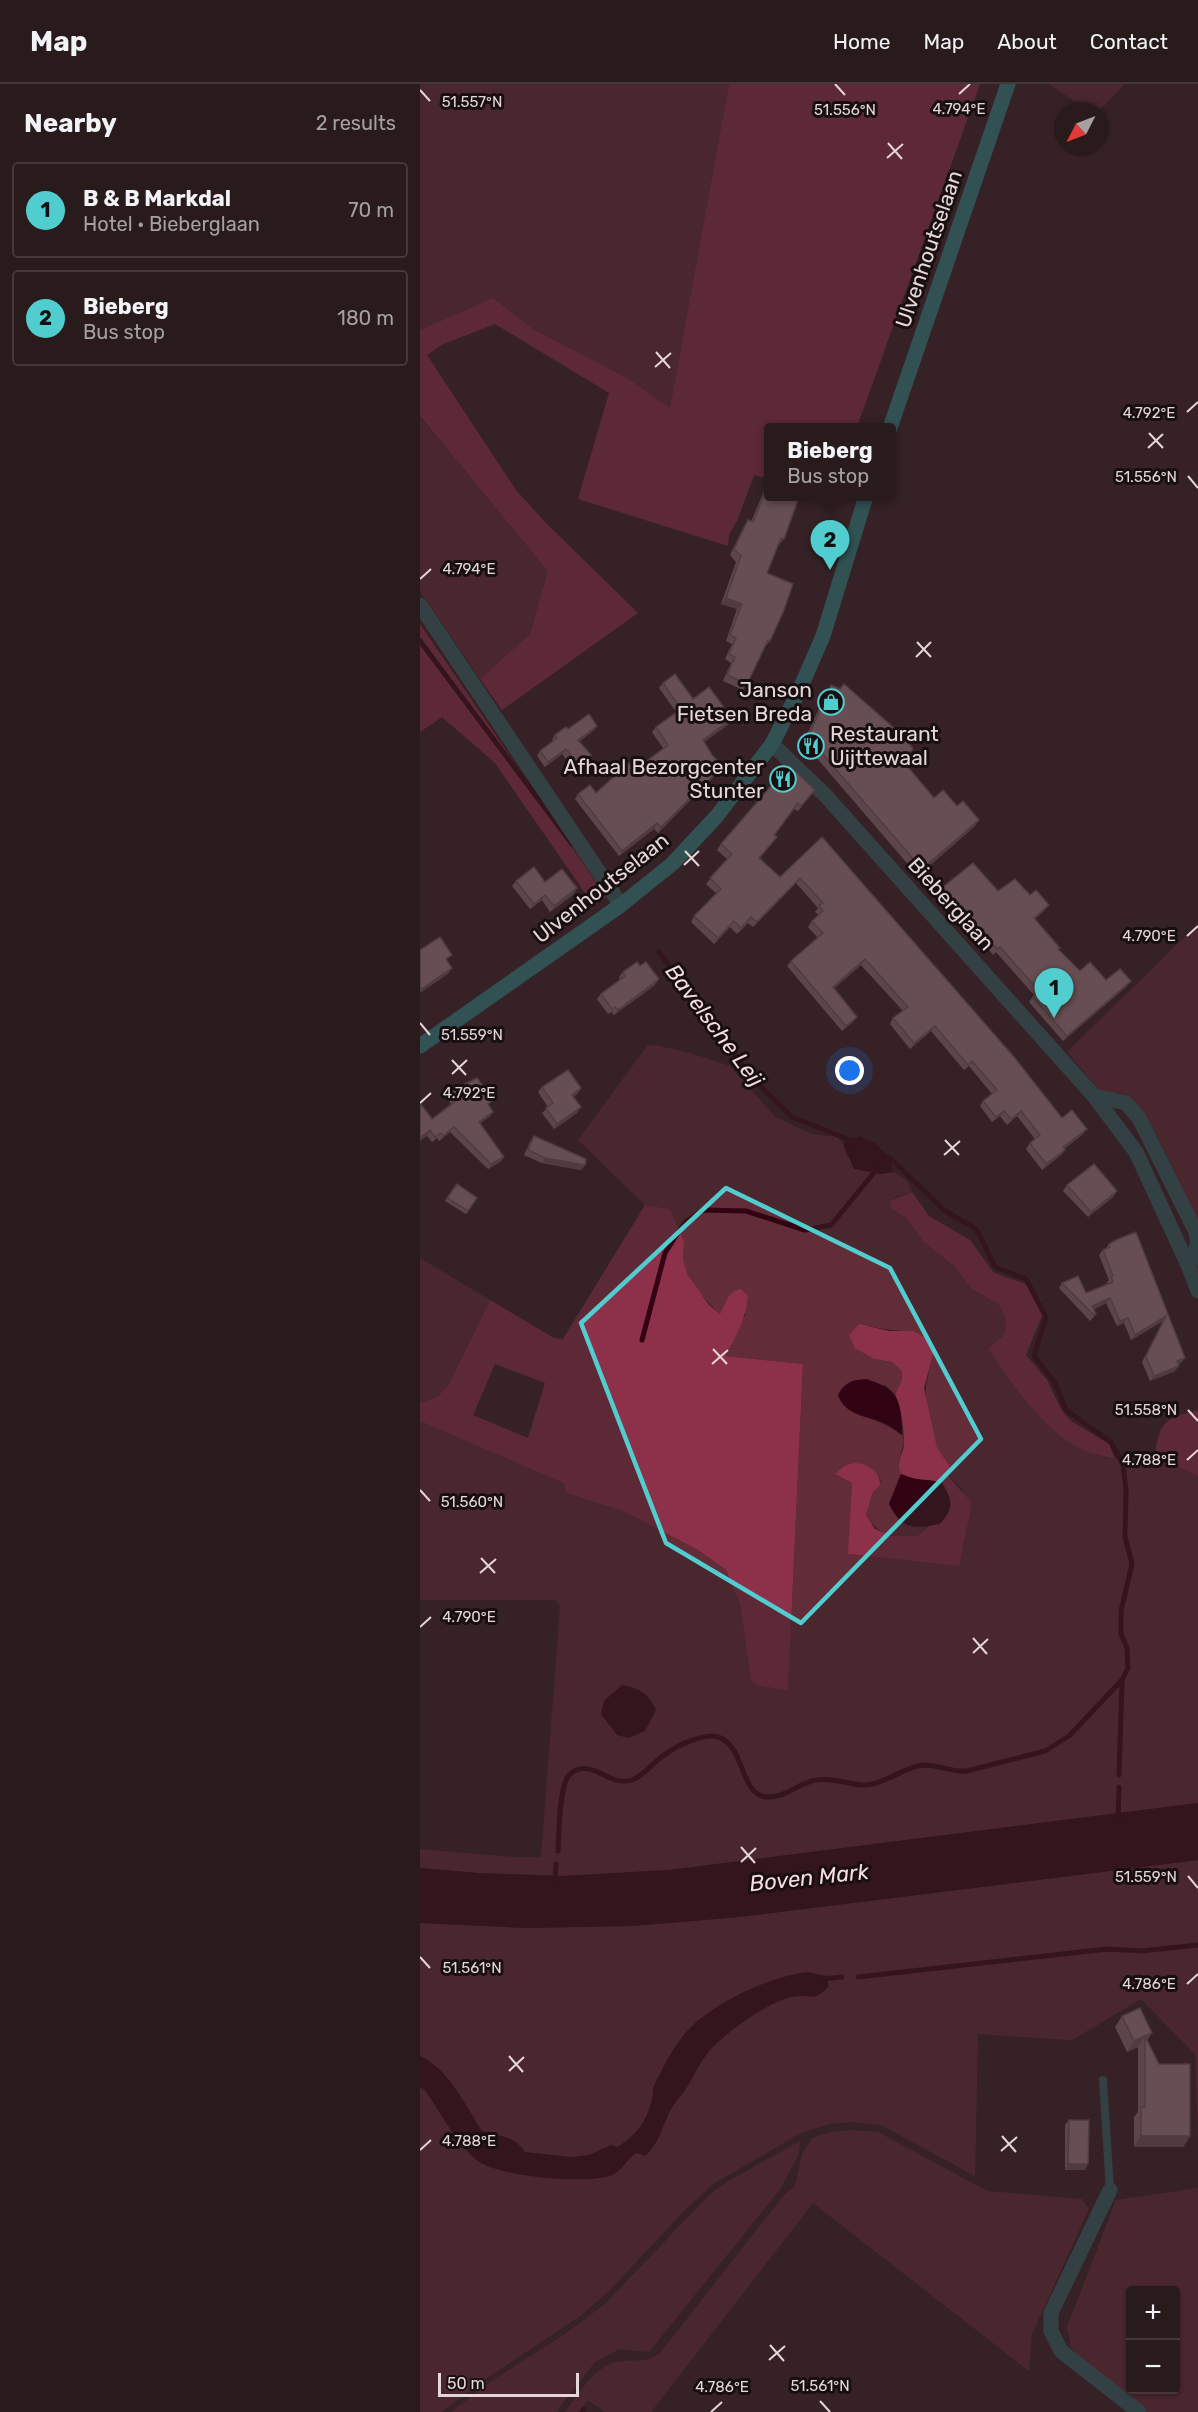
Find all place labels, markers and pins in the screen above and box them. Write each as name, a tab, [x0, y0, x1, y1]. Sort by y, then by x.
pin: 2	[810, 520, 850, 570]
place label: Janson Fietsen Breda	[677, 677, 812, 726]
shop icon: Janson Fietsen Breda	[816, 687, 846, 717]
place label: Restaurant Uijttewaal	[830, 721, 939, 770]
restaurant icon: Restaurant Uijttewaal	[796, 731, 826, 761]
place label: Afhaal Bezorgcenter Stunter	[564, 754, 764, 803]
restaurant icon: Afhaal Bezorgcenter Stunter	[768, 764, 798, 794]
pin: 1	[1034, 968, 1074, 1018]

